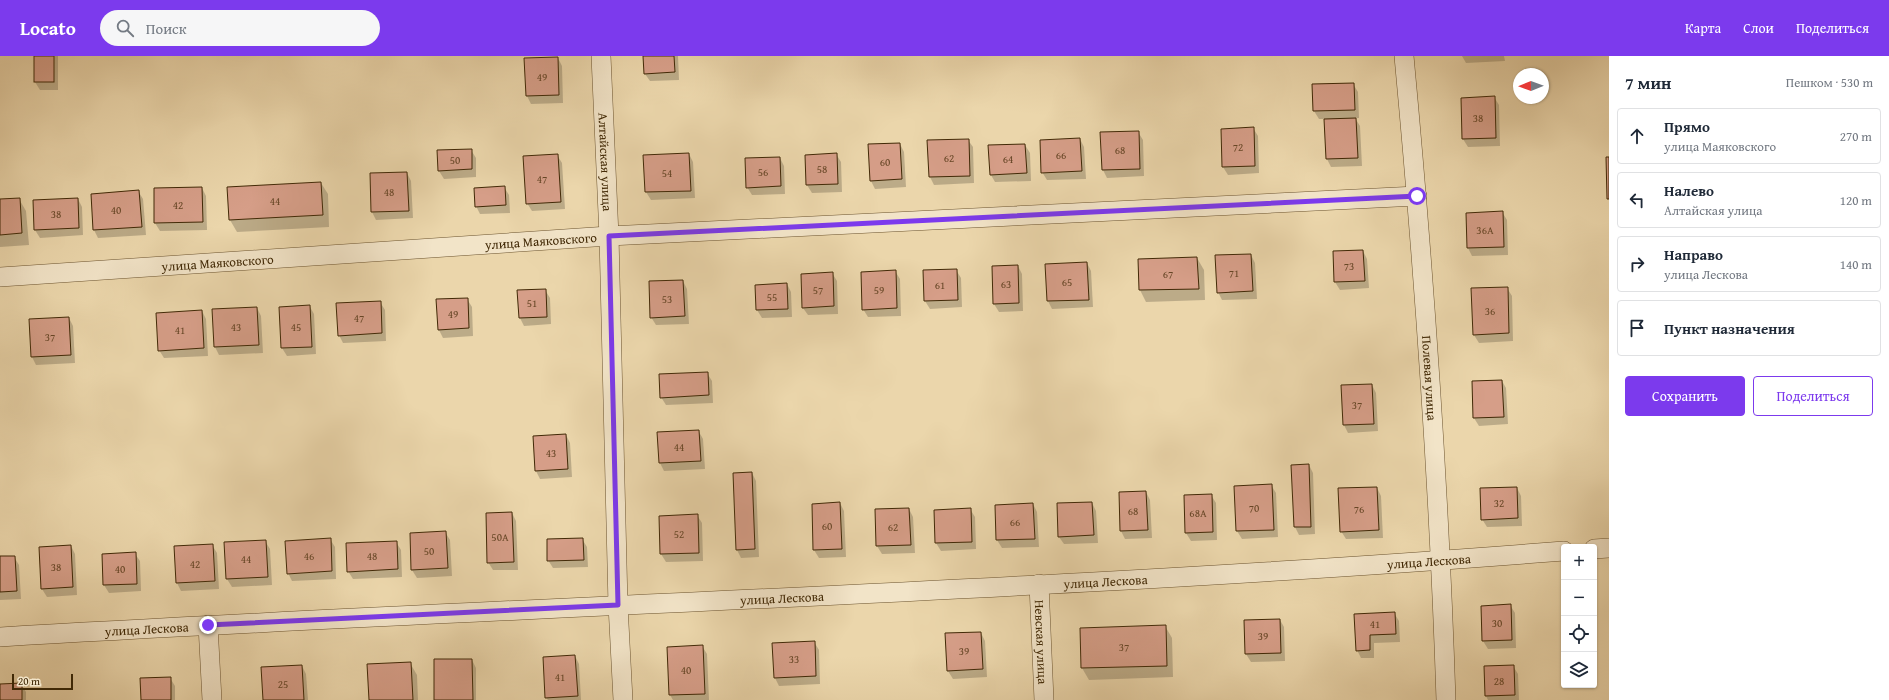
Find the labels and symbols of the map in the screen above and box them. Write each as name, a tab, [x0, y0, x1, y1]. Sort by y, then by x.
north arrow	[1513, 68, 1549, 104]
house number: 49	[537, 69, 547, 85]
house number: 38	[1473, 110, 1483, 126]
street label: Алтайская улица	[594, 112, 617, 212]
house number: 72	[1233, 139, 1243, 155]
house number: 68	[1115, 142, 1125, 158]
house number: 66	[1056, 147, 1066, 163]
house number: 62	[944, 150, 954, 166]
house number: 64	[1003, 151, 1013, 167]
house number: 50	[450, 152, 460, 168]
house number: 60	[880, 154, 890, 170]
house number: 58	[817, 161, 827, 177]
house number: 56	[758, 164, 768, 180]
house number: 54	[662, 165, 672, 181]
house number: 47	[537, 171, 547, 187]
house number: 48	[384, 184, 394, 200]
route start	[1408, 187, 1426, 205]
house number: 44	[270, 193, 280, 209]
house number: 42	[173, 197, 183, 213]
house number: 40	[111, 202, 121, 218]
house number: 38	[51, 206, 61, 222]
house number: 36А	[1476, 222, 1494, 238]
street label: улица Маяковского	[483, 228, 598, 254]
street label: улица Маяковского	[160, 250, 274, 276]
house number: 73	[1344, 258, 1354, 274]
house number: 71	[1229, 265, 1239, 281]
house number: 67	[1163, 266, 1173, 282]
house number: 65	[1062, 274, 1072, 290]
house number: 63	[1001, 276, 1011, 292]
house number: 61	[935, 277, 945, 293]
house number: 57	[813, 282, 823, 298]
house number: 59	[874, 282, 884, 298]
house number: 55	[767, 289, 777, 305]
house number: 53	[662, 291, 672, 307]
house number: 51	[527, 295, 537, 311]
house number: 36	[1485, 303, 1495, 319]
house number: 49	[448, 306, 458, 322]
house number: 47	[354, 310, 364, 326]
house number: 43	[231, 319, 241, 335]
house number: 45	[291, 319, 301, 335]
house number: 41	[175, 322, 185, 338]
house number: 37	[45, 329, 55, 345]
street label: Полевая улица	[1417, 335, 1442, 422]
house number: 37	[1352, 397, 1362, 413]
house number: 44	[674, 439, 684, 455]
house number: 43	[546, 445, 556, 461]
house number: 32	[1494, 495, 1504, 511]
house number: 70	[1249, 500, 1259, 516]
house number: 76	[1354, 501, 1364, 517]
house number: 68	[1128, 503, 1138, 519]
house number: 68А	[1189, 505, 1207, 521]
house number: 66	[1010, 514, 1020, 530]
house number: 60	[822, 518, 832, 534]
house number: 62	[888, 519, 898, 535]
house number: 52	[674, 526, 684, 542]
house number: 50А	[491, 529, 509, 545]
house number: 50	[424, 543, 434, 559]
house number: 46	[304, 548, 314, 564]
house number: 48	[367, 548, 377, 564]
street label: улица Лескова	[1385, 549, 1472, 574]
house number: 44	[241, 551, 251, 567]
house number: 42	[190, 556, 200, 572]
house number: 38	[51, 559, 61, 575]
house number: 40	[115, 561, 125, 577]
street label: улица Лескова	[1062, 570, 1149, 594]
street label: улица Лескова	[739, 587, 825, 610]
street label: Невская улица	[1030, 599, 1052, 685]
house number: 30	[1492, 615, 1502, 631]
route end	[199, 616, 217, 634]
house number: 41	[1370, 616, 1380, 632]
street label: улица Лескова	[103, 617, 190, 641]
house number: 39	[1258, 628, 1268, 644]
house number: 37	[1119, 639, 1129, 655]
house number: 39	[959, 643, 969, 659]
house number: 33	[789, 651, 799, 667]
house number: 40	[681, 662, 691, 678]
house number: 41	[555, 669, 565, 685]
scale bar	[12, 672, 73, 691]
house number: 28	[1494, 673, 1504, 689]
house number: 25	[278, 676, 288, 692]

